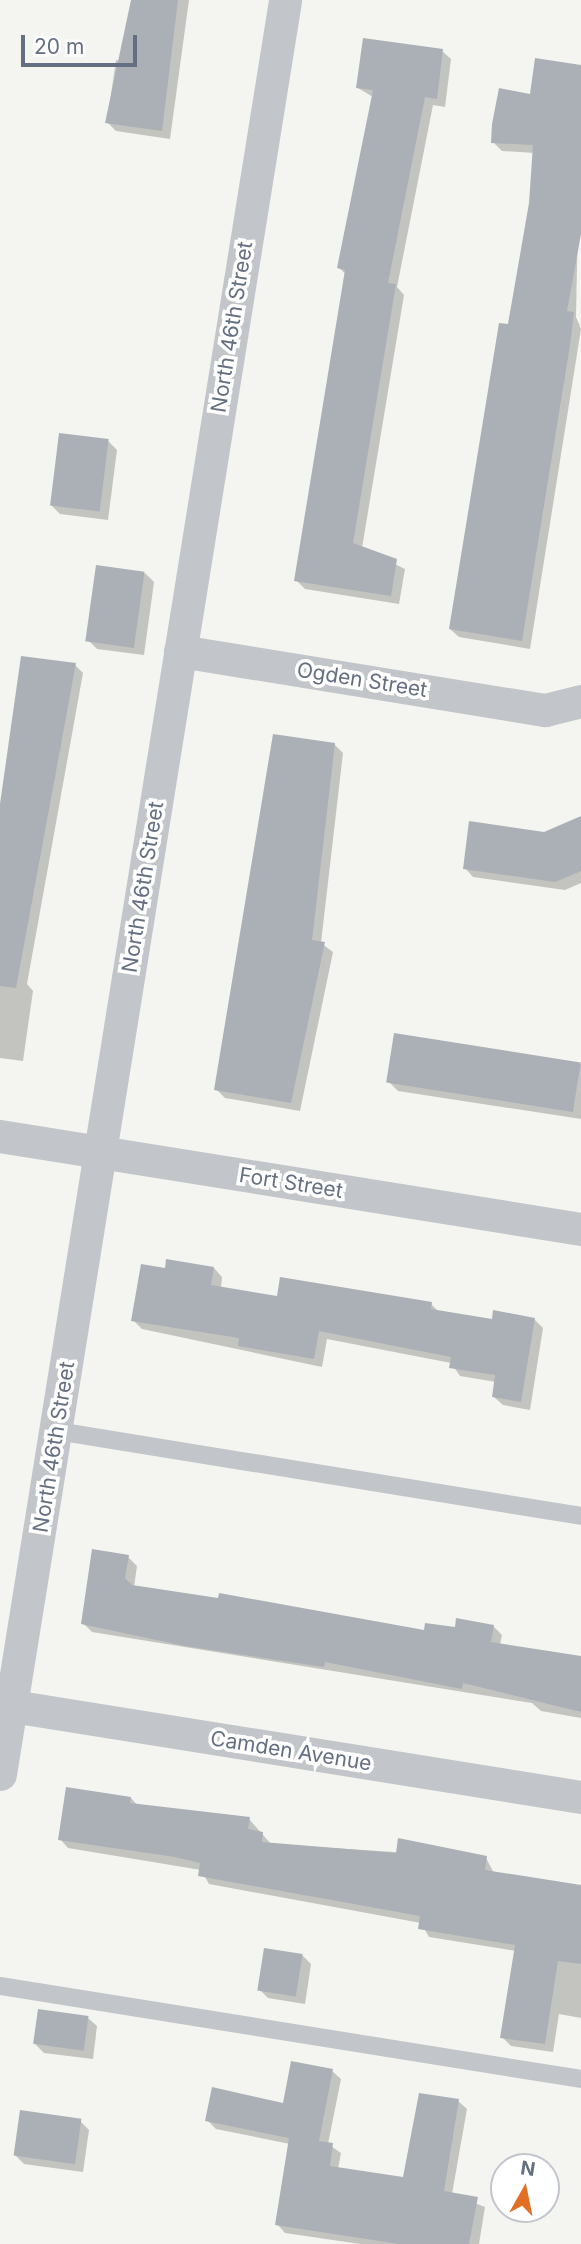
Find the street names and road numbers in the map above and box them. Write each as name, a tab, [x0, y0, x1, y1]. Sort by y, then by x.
street label: North 46th Street	[206, 240, 258, 414]
street label: Ogden Street	[295, 657, 429, 703]
street label: North 46th Street	[117, 800, 169, 974]
street label: Fort Street	[237, 1162, 345, 1204]
street label: North 46th Street	[28, 1360, 80, 1534]
street label: Camden Avenue	[209, 1726, 373, 1776]

